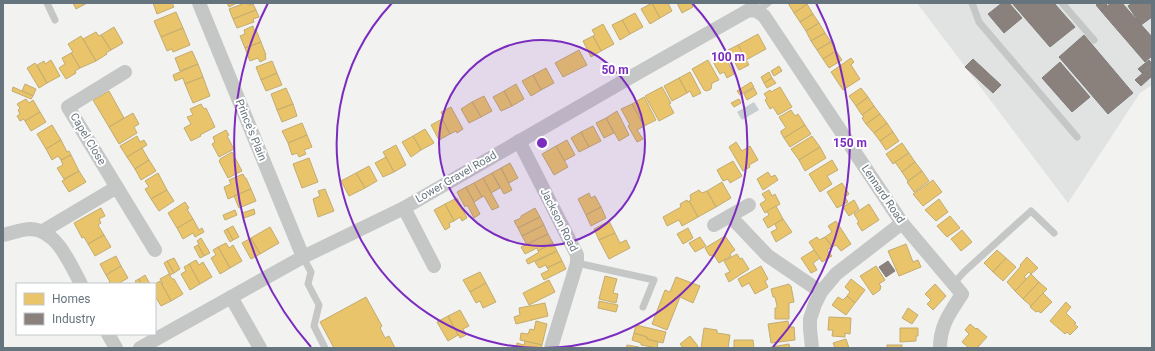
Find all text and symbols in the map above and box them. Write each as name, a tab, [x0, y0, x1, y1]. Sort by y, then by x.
text: 100 m	[711, 50, 745, 64]
text: 50 m	[601, 63, 629, 77]
street label: Prince's Plain	[233, 97, 269, 163]
street label: Capel Close	[67, 111, 109, 167]
centre of rings	[535, 136, 549, 150]
text: 150 m	[833, 136, 867, 150]
street label: Lower Gravel Road	[413, 149, 499, 205]
street label: Lennard Road	[859, 162, 907, 226]
street label: Jackson Road	[537, 186, 581, 254]
legend	[16, 283, 156, 335]
text: Homes	[52, 292, 90, 306]
text: Industry	[52, 312, 96, 326]

